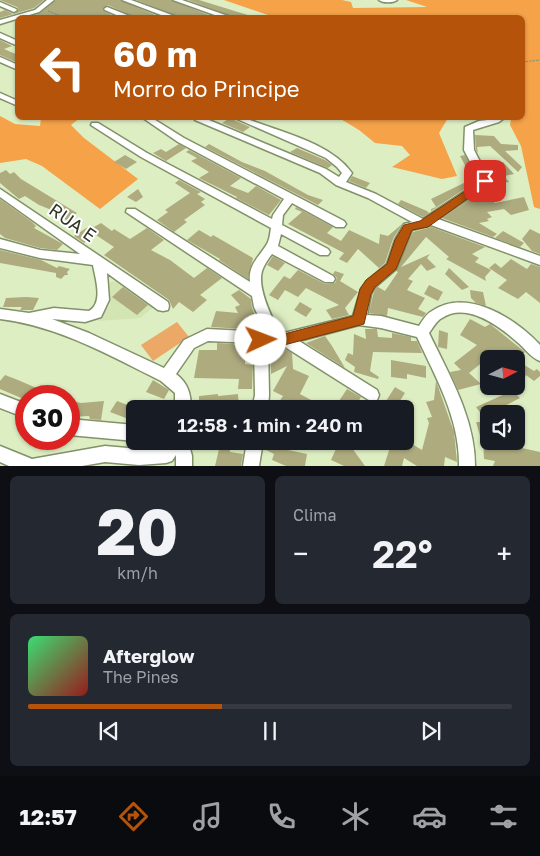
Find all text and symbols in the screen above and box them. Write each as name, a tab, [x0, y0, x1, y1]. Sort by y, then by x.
text: 60 m	[113, 33, 197, 75]
icon: left	[30, 35, 95, 100]
text: Morro do Principe	[113, 75, 300, 102]
pin	[464, 160, 506, 202]
icon: arrive	[471, 167, 499, 195]
street label: RUA E	[45, 198, 101, 246]
position arrow	[234, 313, 286, 365]
north arrow	[480, 350, 525, 395]
map controls	[480, 350, 525, 450]
speed limit sign: 30	[15, 385, 80, 450]
button: sound	[480, 405, 525, 450]
text: 12:58 · 1 min · 240 m	[177, 413, 363, 436]
text: 20	[97, 491, 178, 569]
text: Clima	[293, 505, 337, 525]
text: 22°	[372, 531, 433, 576]
text: −	[293, 537, 308, 570]
text: +	[497, 537, 512, 570]
text: km/h	[117, 563, 158, 583]
text: Afterglow	[103, 644, 194, 667]
text: The Pines	[103, 667, 178, 687]
icon: previous	[95, 717, 123, 745]
icon: pause	[256, 717, 284, 745]
icon: next	[417, 717, 445, 745]
icon: directions	[116, 799, 151, 834]
icon: music	[190, 799, 225, 834]
icon: phone	[264, 799, 299, 834]
icon: climate	[338, 799, 373, 834]
icon: car	[412, 799, 447, 834]
icon: filters	[486, 799, 521, 834]
text: 12:57	[19, 803, 77, 830]

